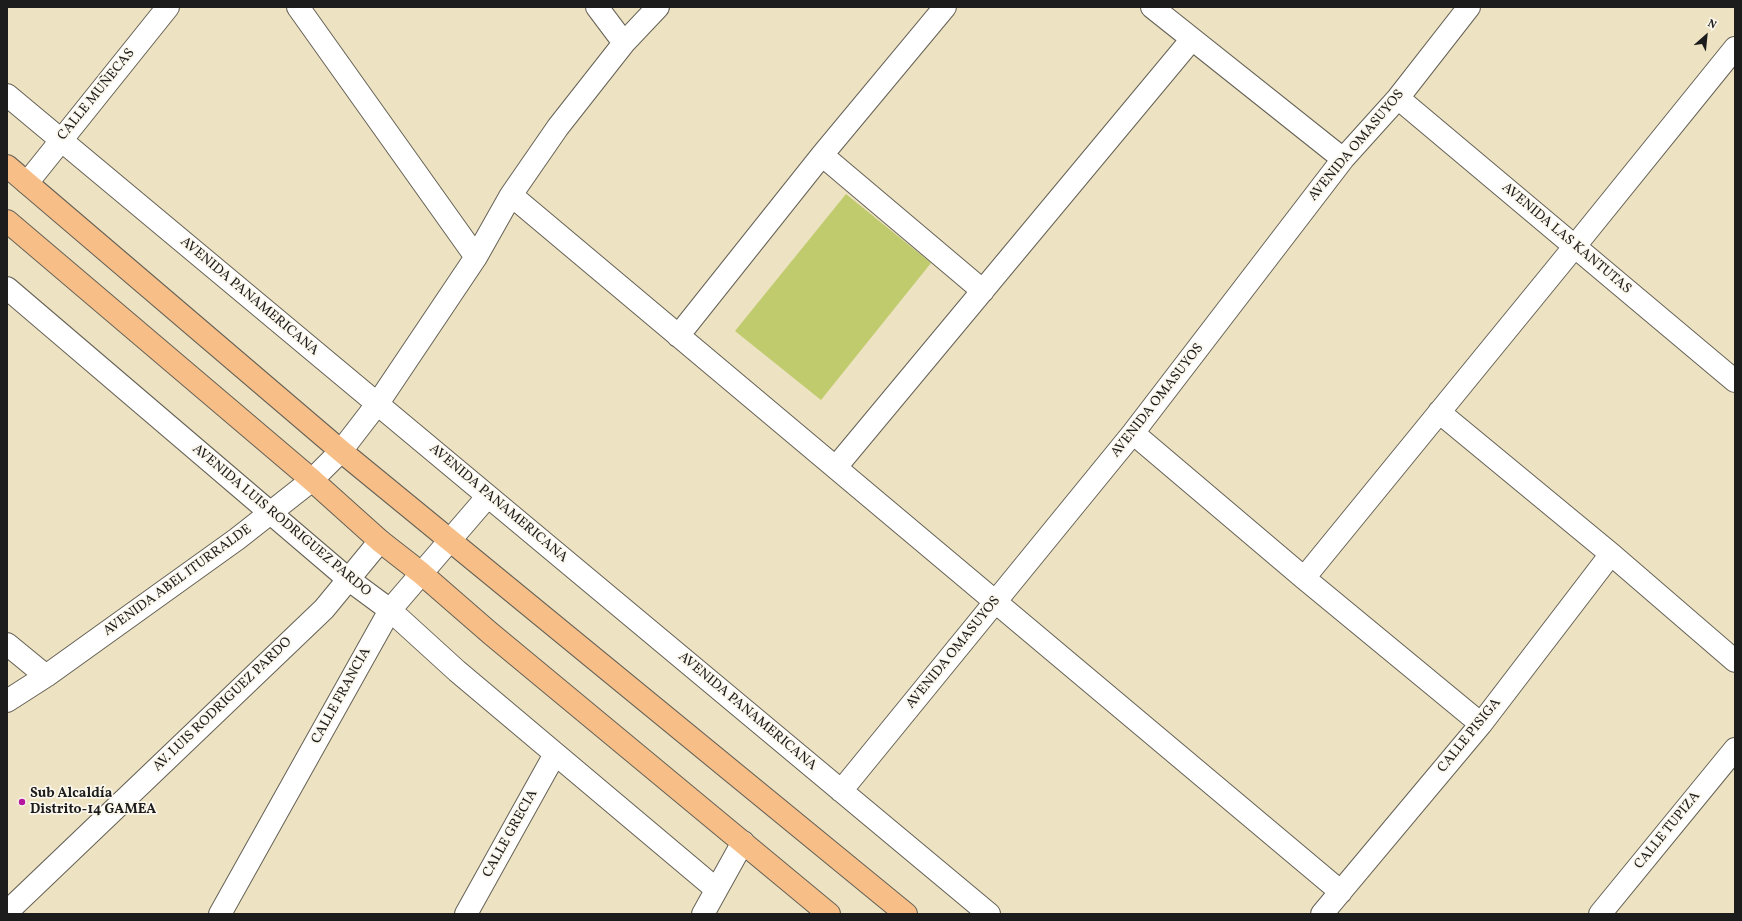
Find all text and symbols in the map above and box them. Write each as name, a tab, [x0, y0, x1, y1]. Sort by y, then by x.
north arrow	[1686, 16, 1726, 56]
text: N	[1705, 16, 1719, 33]
street label: CALLE MUÑECAS	[55, 46, 139, 144]
street label: AVENIDA OMASUYOS	[1305, 87, 1409, 205]
street label: AVENIDA LAS KANTUTAS	[1498, 180, 1634, 298]
street label: AVENIDA PANAMERICANA	[176, 234, 322, 360]
street label: AVENIDA OMASUYOS	[1108, 341, 1208, 461]
street label: AVENIDA LUIS RODRIGUEZ PARDO	[188, 441, 374, 601]
street label: AVENIDA PANAMERICANA	[425, 441, 571, 567]
street label: AVENIDA ABEL ITURRALDE	[101, 522, 255, 640]
street label: AVENIDA OMASUYOS	[903, 593, 1005, 713]
street label: AV. LUIS RODRIGUEZ PARDO	[150, 634, 296, 776]
street label: CALLE FRANCIA	[309, 645, 375, 747]
street label: AVENIDA PANAMERICANA	[674, 649, 820, 775]
street label: CALLE PISIGA	[1435, 695, 1505, 777]
place label: Sub Alcaldía Distrito-14 GAMEA	[30, 786, 156, 818]
street label: CALLE GRECIA	[480, 787, 542, 881]
street label: CALLE TUPIZA	[1632, 789, 1704, 873]
marker: Sub Alcaldía Distrito-14 GAMEA	[17, 797, 27, 807]

